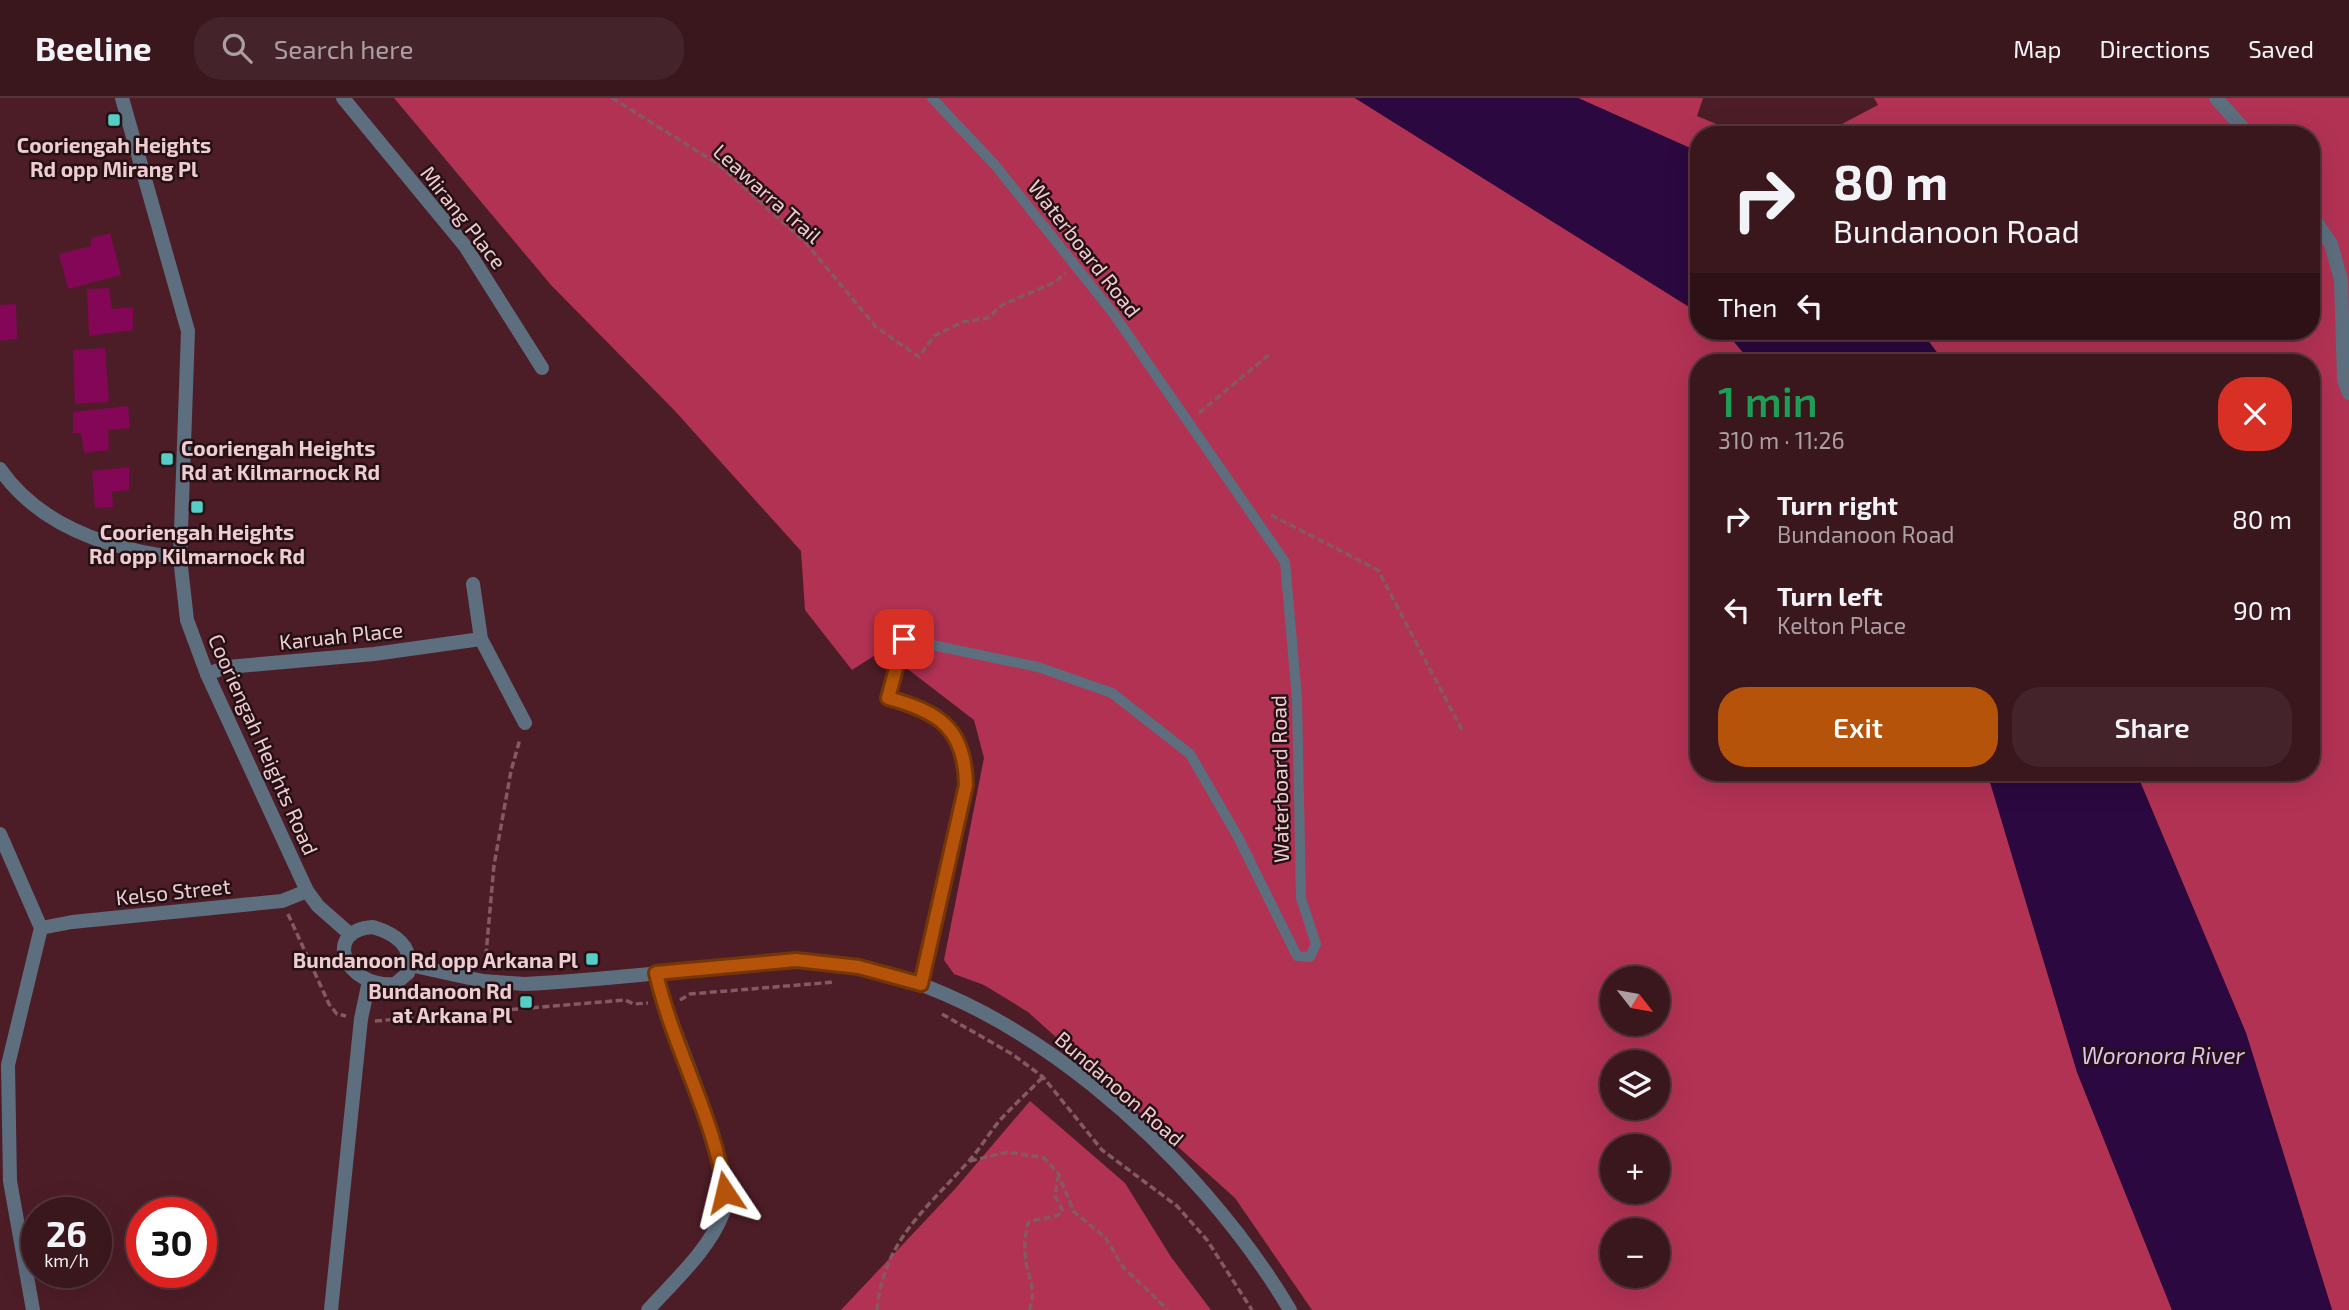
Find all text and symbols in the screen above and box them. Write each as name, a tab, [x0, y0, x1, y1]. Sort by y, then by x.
search box	[194, 17, 684, 80]
text: Beeline	[35, 28, 152, 68]
icon: search	[218, 29, 256, 67]
text: Search here	[274, 33, 413, 64]
text: Map	[2013, 34, 2061, 63]
text: Directions	[2099, 34, 2210, 63]
text: Saved	[2248, 34, 2314, 63]
marker: Cooriengah Heights Rd opp Mirang Pl	[106, 112, 122, 128]
place label: Cooriengah Heights Rd opp Mirang Pl	[17, 132, 211, 181]
street label: Leawarra Trail	[709, 138, 828, 248]
text: 80 m	[1833, 151, 1948, 210]
icon: right	[1718, 154, 1809, 245]
street label: Mirang Place	[416, 161, 512, 273]
street label: Waterboard Road	[1024, 174, 1146, 322]
text: Bundanoon Road	[1833, 211, 2080, 249]
icon: left	[1791, 287, 1829, 325]
text: Then	[1718, 291, 1777, 322]
text: 1 min	[1718, 375, 1818, 425]
button: close	[2218, 377, 2292, 451]
text: 310 m · 11:26	[1718, 426, 1845, 454]
place label: Cooriengah Heights Rd at Kilmarnock Rd	[181, 435, 380, 484]
marker: Cooriengah Heights Rd at Kilmarnock Rd	[159, 451, 175, 467]
text: Turn right	[1777, 489, 1898, 520]
marker: Cooriengah Heights Rd opp Kilmarnock Rd	[189, 499, 205, 515]
icon: right	[1718, 500, 1756, 538]
text: 80 m	[2232, 503, 2292, 534]
place label: Cooriengah Heights Rd opp Kilmarnock Rd	[89, 519, 305, 568]
text: Bundanoon Road	[1777, 520, 1955, 548]
text: Turn left	[1777, 580, 1883, 611]
icon: left	[1718, 591, 1756, 629]
text: 90 m	[2233, 594, 2292, 625]
pin	[874, 609, 934, 669]
text: Kelton Place	[1777, 611, 1906, 639]
street label: Karuah Place	[278, 616, 404, 654]
icon: arrive	[885, 620, 923, 658]
street label: Cooriengah Heights Road	[204, 630, 324, 858]
button: Exit	[1718, 687, 1998, 767]
button: Share	[2012, 687, 2292, 767]
street label: Waterboard Road	[1265, 695, 1293, 863]
street label: Kelso Street	[114, 873, 232, 909]
place label: Bundanoon Rd opp Arkana Pl	[293, 947, 578, 972]
marker: Bundanoon Rd opp Arkana Pl	[584, 951, 600, 967]
north arrow	[1600, 966, 1670, 1036]
map controls	[1600, 966, 1670, 1288]
place label: Bundanoon Rd at Arkana Pl	[368, 978, 512, 1027]
marker: Bundanoon Rd at Arkana Pl	[518, 994, 534, 1010]
street label: Bundanoon Road	[1051, 1025, 1189, 1151]
water label: Woronora River	[2081, 1041, 2245, 1069]
button: layers	[1600, 1050, 1670, 1120]
button: +	[1600, 1134, 1670, 1204]
position arrow	[688, 1155, 762, 1229]
speed limit sign: 30	[126, 1197, 217, 1288]
text: 26	[46, 1212, 87, 1254]
button: −	[1600, 1218, 1670, 1288]
text: km/h	[44, 1249, 89, 1271]

